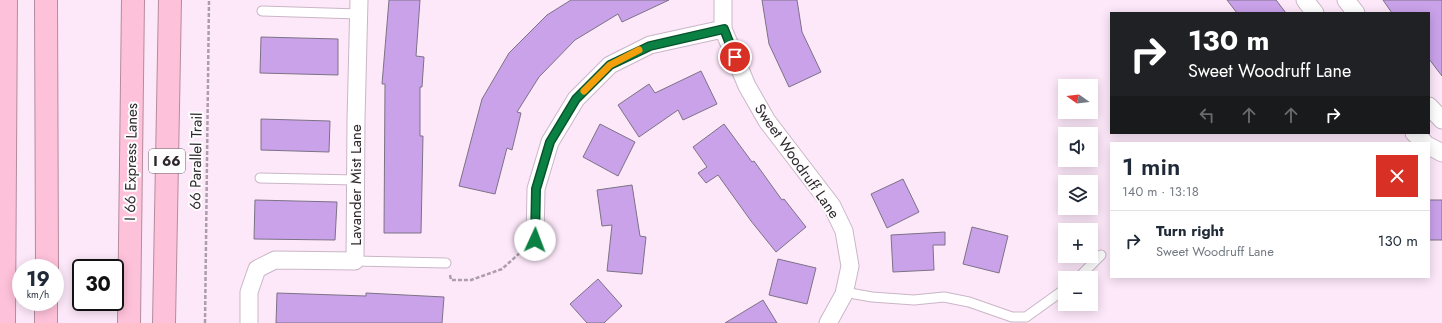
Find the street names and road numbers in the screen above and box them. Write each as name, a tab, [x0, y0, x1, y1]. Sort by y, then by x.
street label: Sweet Woodruff Lane	[749, 99, 845, 223]
street label: I 66 Express Lanes	[119, 103, 143, 221]
street label: 66 Parallel Trail	[184, 112, 208, 210]
street label: Lavander Mist Lane	[345, 124, 367, 246]
road number: I 66	[149, 149, 185, 173]

